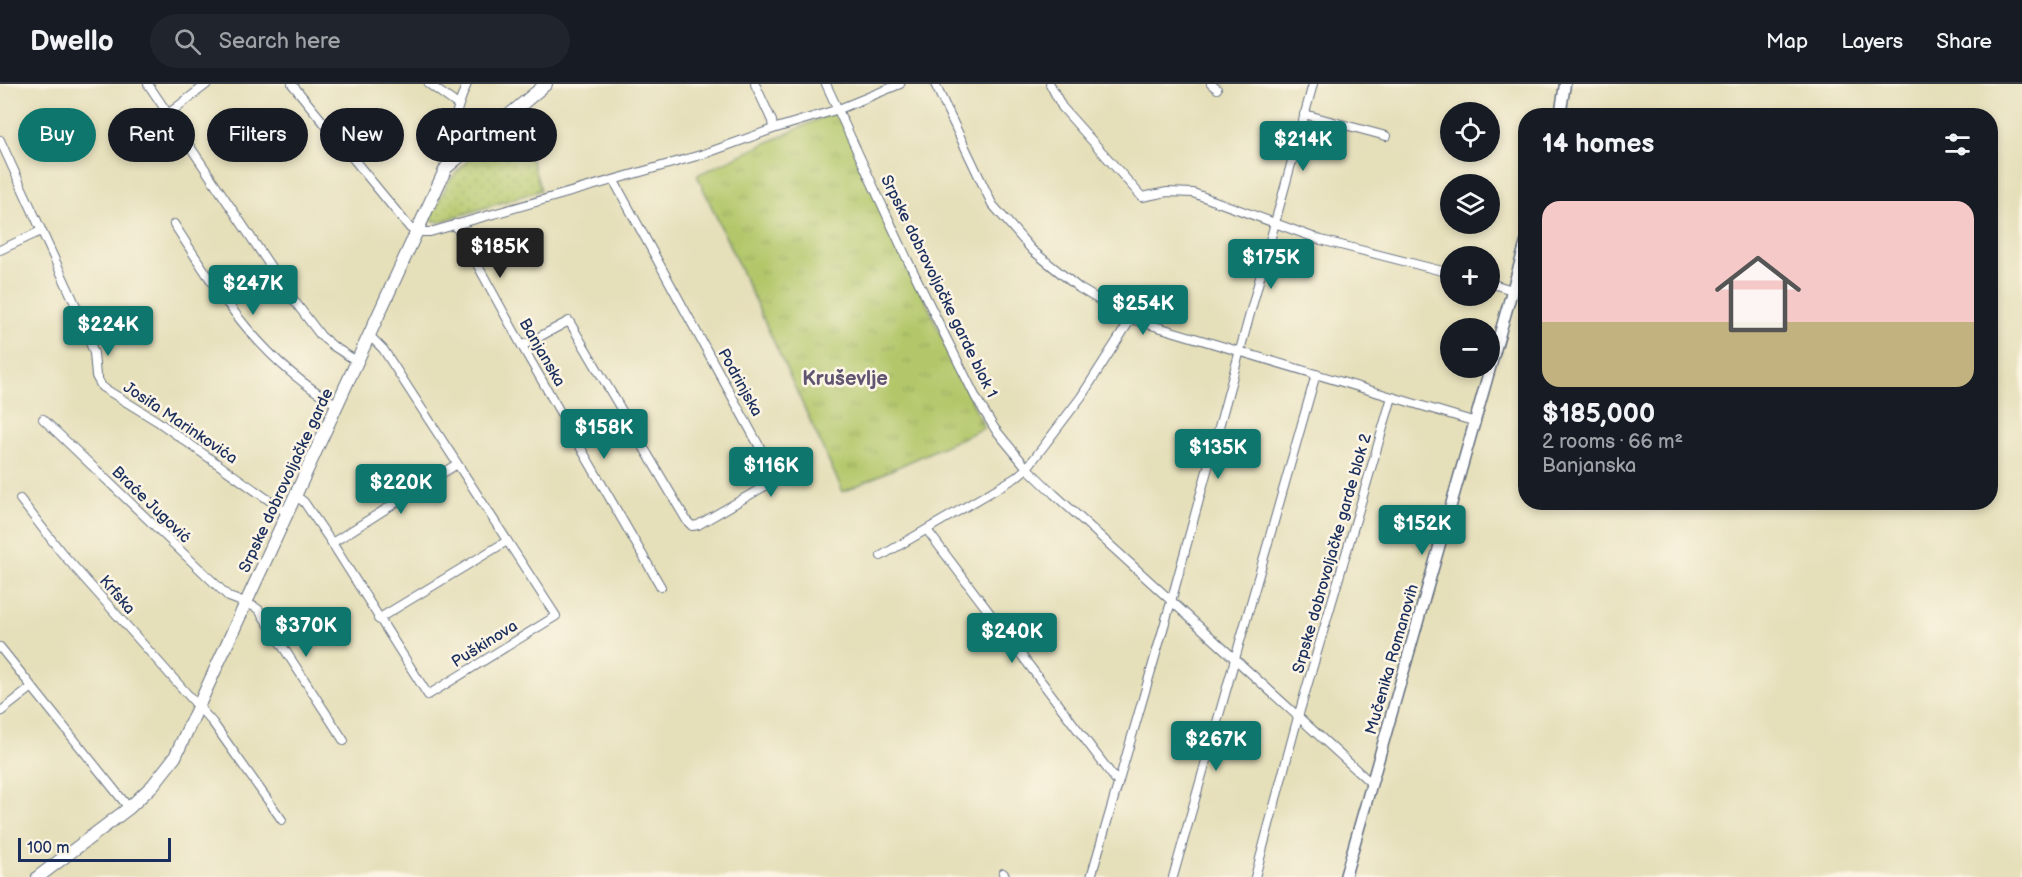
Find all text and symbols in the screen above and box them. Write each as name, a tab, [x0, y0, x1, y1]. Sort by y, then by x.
search box	[150, 14, 570, 68]
text: Dwello	[30, 25, 114, 58]
icon: search	[171, 25, 204, 58]
text: Search here	[219, 28, 341, 55]
text: Map	[1766, 29, 1808, 54]
text: Layers	[1841, 29, 1903, 54]
text: Share	[1936, 29, 1992, 54]
map controls	[1440, 102, 1500, 378]
button: locate	[1440, 102, 1500, 162]
chip: Buy	[18, 108, 96, 162]
chip: Rent	[108, 108, 195, 162]
chip: Filters	[207, 108, 308, 162]
chip: New	[320, 108, 404, 162]
chip: Apartment	[416, 108, 557, 162]
pin: $214K	[1261, 121, 1345, 172]
text: $214K	[1274, 128, 1332, 152]
icon: filters	[1941, 128, 1974, 161]
text: 14 homes	[1542, 129, 1654, 160]
street label: Srpske dobrovoljačke garde blok 1	[876, 172, 1001, 401]
button: layers	[1440, 174, 1500, 234]
pin: $185K	[458, 228, 542, 279]
text: $185K	[471, 235, 529, 259]
pin: $175K	[1229, 239, 1313, 290]
icon: home	[1704, 240, 1812, 348]
text: $175K	[1242, 246, 1300, 270]
button: +	[1440, 246, 1500, 306]
pin: $247K	[211, 265, 295, 316]
text: $247K	[223, 272, 283, 296]
pin: $254K	[1101, 285, 1185, 336]
text: $254K	[1112, 292, 1174, 316]
pin: $224K	[66, 306, 150, 357]
text: $224K	[77, 313, 139, 337]
street label: Banjanska	[515, 315, 569, 390]
button: −	[1440, 318, 1500, 378]
street label: Podrinjska	[713, 346, 766, 420]
district label: Kruševlje	[802, 367, 888, 391]
street label: Josifa Marinkovića	[119, 378, 241, 468]
street label: Srpske dobrovoljačke garde	[235, 385, 338, 576]
text: $185,000	[1542, 399, 1655, 430]
pin: $158K	[562, 409, 646, 460]
text: $158K	[575, 416, 633, 440]
pin: $135K	[1176, 429, 1260, 480]
text: 2 rooms · 66 m²	[1542, 430, 1683, 454]
street label: Srpske dobrovoljačke garde blok 2	[1289, 431, 1376, 676]
text: $135K	[1189, 436, 1247, 460]
pin: $116K	[729, 447, 813, 498]
text: $116K	[743, 454, 799, 478]
text: Banjanska	[1542, 454, 1636, 478]
street label: Braće Jugović	[107, 463, 195, 548]
pin: $220K	[359, 464, 443, 515]
text: $220K	[370, 471, 432, 495]
pin: $152K	[1380, 505, 1464, 556]
text: $152K	[1393, 512, 1451, 536]
street label: Krfska	[95, 572, 139, 618]
street label: Mučenika Romanovih	[1362, 582, 1423, 737]
pin: $370K	[264, 607, 348, 658]
pin: $240K	[970, 613, 1054, 664]
text: $370K	[275, 614, 337, 638]
street label: Puškinova	[448, 617, 521, 672]
text: $240K	[981, 620, 1043, 644]
pin: $267K	[1174, 721, 1258, 772]
text: $267K	[1185, 728, 1247, 752]
scale bar	[18, 835, 171, 862]
text: 100 m	[27, 839, 70, 858]

